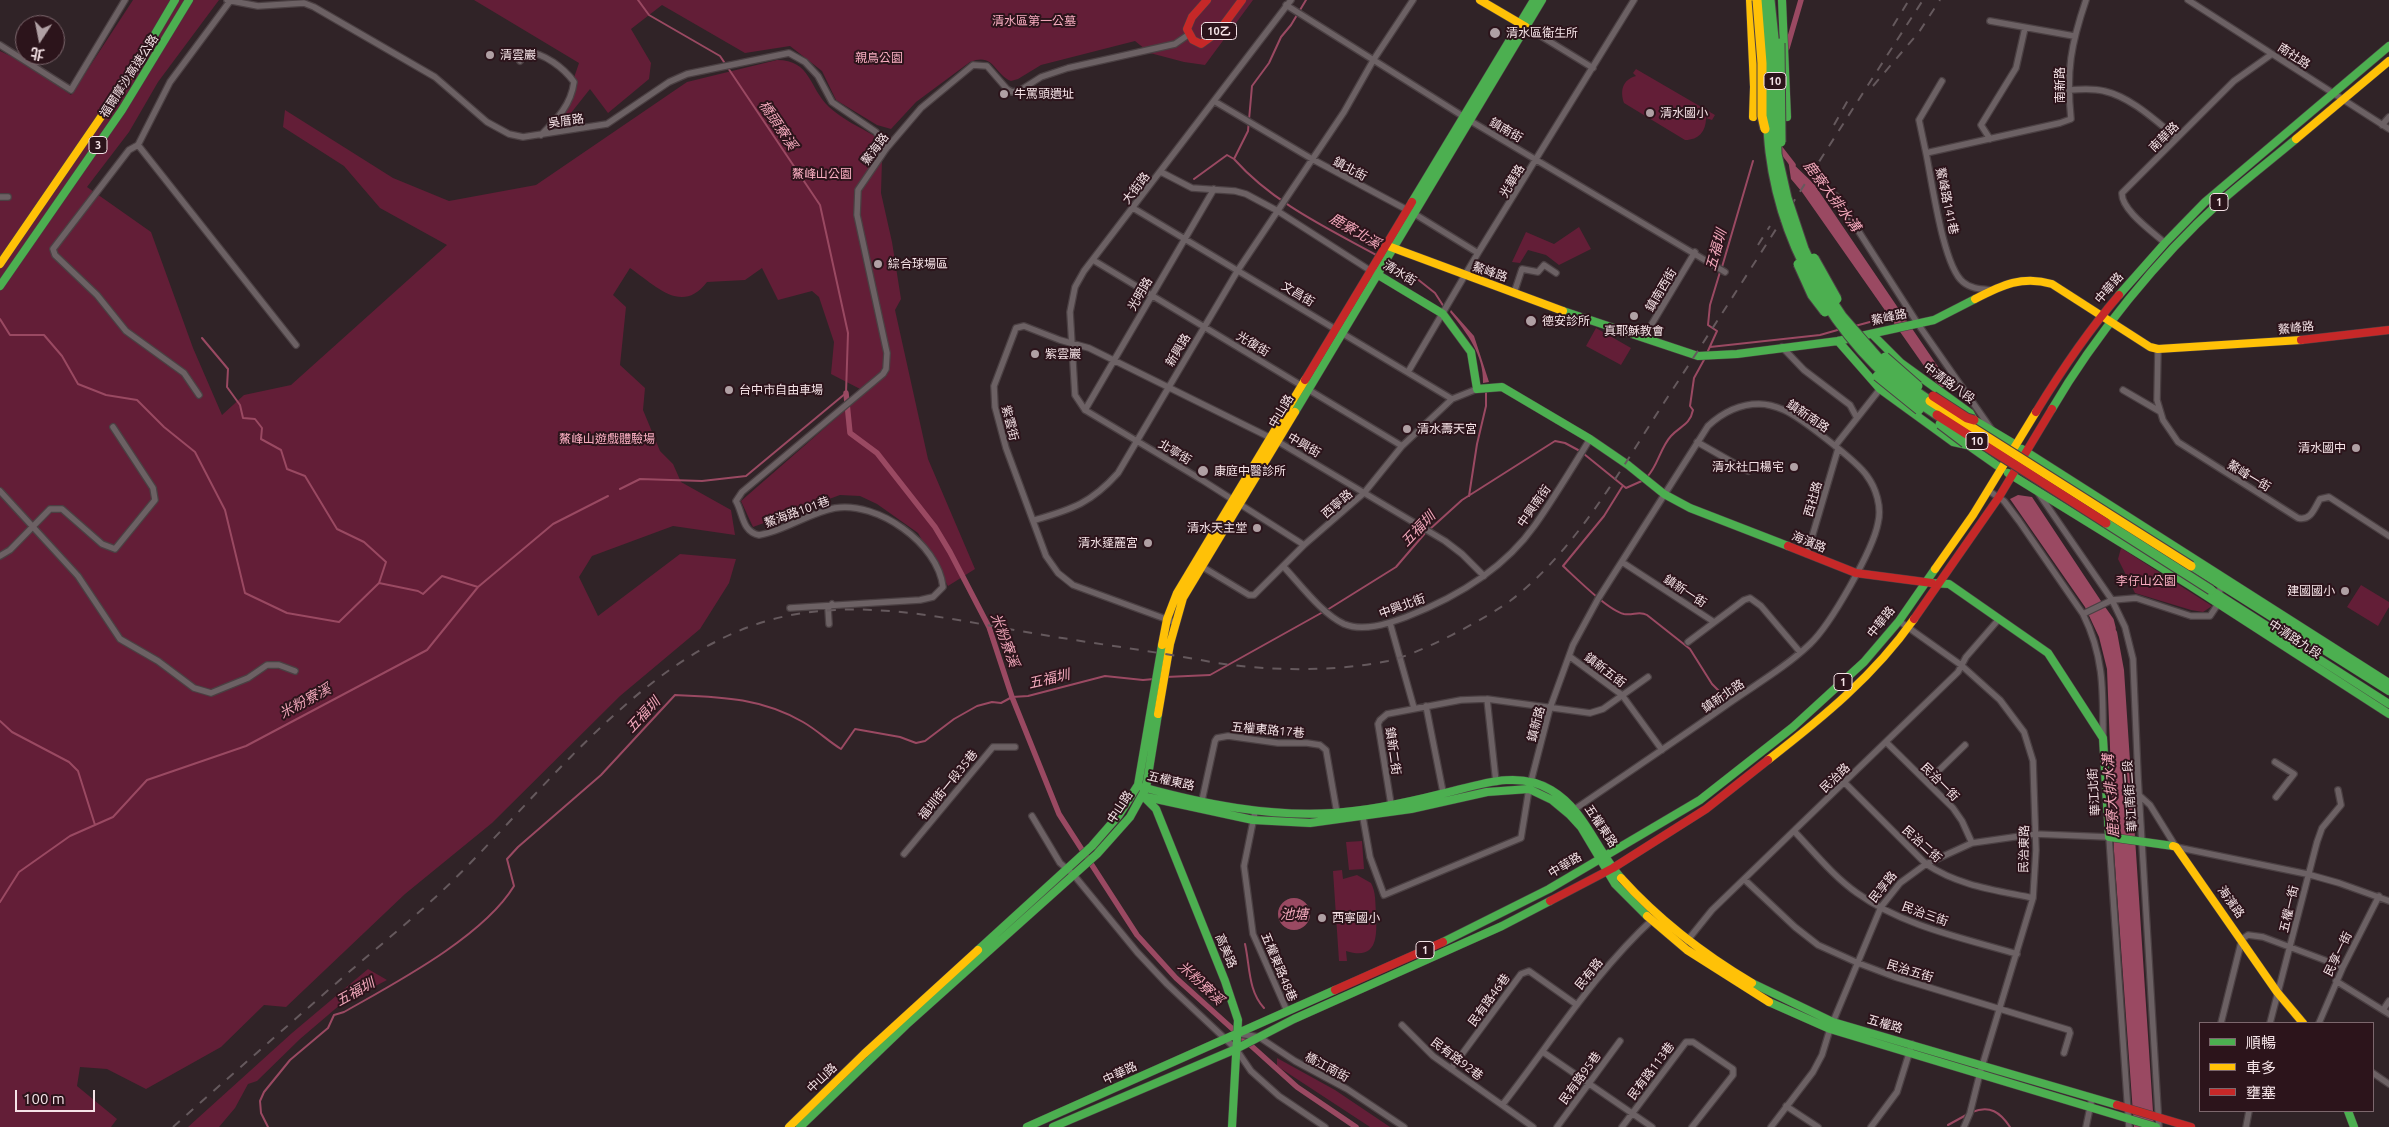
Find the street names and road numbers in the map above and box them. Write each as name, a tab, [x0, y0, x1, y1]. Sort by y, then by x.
road number: 10乙	[1202, 22, 1236, 40]
street label: 福爾摩沙高速公路	[97, 32, 161, 120]
street label: 南社路	[2275, 40, 2313, 72]
street label: 南新路	[2053, 67, 2067, 103]
road number: 10	[1764, 72, 1786, 90]
street label: 吳厝路	[547, 111, 585, 131]
street label: 鎮南街	[1487, 115, 1525, 145]
street label: 南華路	[2146, 119, 2182, 155]
street label: 鰲海路	[858, 130, 892, 168]
road number: 3	[89, 136, 107, 154]
street label: 鎮北街	[1331, 154, 1369, 184]
street label: 光華路	[1497, 162, 1527, 200]
street label: 鰲峰路141巷	[1933, 166, 1961, 236]
street label: 大街路	[1119, 169, 1153, 207]
road number: 1	[2210, 193, 2228, 210]
street label: 清水街	[1381, 258, 1419, 288]
street label: 鰲峰路	[1471, 259, 1509, 285]
street label: 鎮南西街	[1642, 266, 1680, 314]
street label: 中華路	[2092, 270, 2126, 306]
street label: 光明路	[1125, 275, 1155, 313]
street label: 文昌街	[1279, 279, 1317, 309]
street label: 鰲峰路	[1870, 306, 1908, 328]
street label: 鰲峰路	[2277, 319, 2315, 337]
street label: 光復街	[1234, 329, 1272, 359]
street label: 新興路	[1163, 331, 1193, 369]
street label: 中清路八段	[1920, 360, 1978, 406]
street label: 中山路	[1266, 392, 1296, 430]
street label: 鎮新南路	[1784, 397, 1832, 435]
street label: 紫雲街	[999, 404, 1021, 442]
street label: 中興街	[1285, 430, 1323, 460]
road number: 10	[1966, 432, 1988, 450]
street label: 北寧街	[1156, 437, 1194, 467]
street label: 鰲峰一街	[2225, 457, 2273, 495]
street label: 西社路	[1801, 480, 1825, 518]
street label: 中興南街	[1514, 482, 1554, 530]
street label: 西寧路	[1319, 487, 1355, 521]
street label: 鰲海路101巷	[762, 494, 832, 530]
street label: 海濱路	[1790, 529, 1828, 555]
street label: 鎮新一街	[1661, 572, 1709, 610]
street label: 中興北街	[1377, 591, 1427, 621]
street label: 中華路	[1864, 603, 1898, 641]
street label: 中清路九段	[2266, 617, 2324, 661]
street label: 鎮新五街	[1581, 650, 1629, 690]
road number: 1	[1834, 674, 1852, 690]
street label: 鎮新北路	[1699, 677, 1747, 715]
street label: 鎮新路	[1524, 705, 1548, 743]
street label: 五權東路17巷	[1231, 720, 1305, 740]
street label: 鎮新二街	[1383, 726, 1403, 776]
street label: 福圳街一段35巷	[915, 747, 981, 823]
street label: 民治路	[1817, 760, 1853, 796]
street label: 民治一街	[1918, 760, 1962, 804]
street label: 華江南街二段	[2120, 760, 2140, 832]
street label: 華江北街	[2085, 768, 2103, 816]
street label: 五權東路	[1146, 769, 1196, 793]
street label: 中山路	[1104, 788, 1136, 826]
street label: 五權東路	[1582, 802, 1620, 850]
street label: 民治二街	[1899, 823, 1945, 865]
street label: 民治東路	[2016, 825, 2032, 873]
street label: 中華路	[1546, 850, 1584, 880]
street label: 民享路	[1866, 868, 1900, 906]
street label: 海濱路	[2215, 883, 2247, 921]
street label: 五權一街	[2277, 884, 2301, 934]
street label: 民治三街	[1900, 899, 1950, 929]
street label: 民享一街	[2321, 929, 2355, 979]
street label: 五權東路48巷	[1258, 930, 1300, 1004]
street label: 高美路	[1212, 932, 1240, 970]
road number: 1	[1416, 942, 1434, 958]
street label: 民有路	[1572, 955, 1606, 993]
street label: 民治五街	[1885, 957, 1935, 985]
street label: 民有路46巷	[1465, 971, 1513, 1029]
street label: 五權路	[1866, 1012, 1904, 1036]
street label: 民有路92巷	[1428, 1035, 1486, 1083]
street label: 民有路113巷	[1625, 1039, 1677, 1103]
street label: 橋江南街	[1302, 1049, 1352, 1085]
street label: 民有路95巷	[1556, 1049, 1604, 1107]
street label: 中華路	[1101, 1059, 1139, 1087]
street label: 中山路	[804, 1060, 840, 1096]

